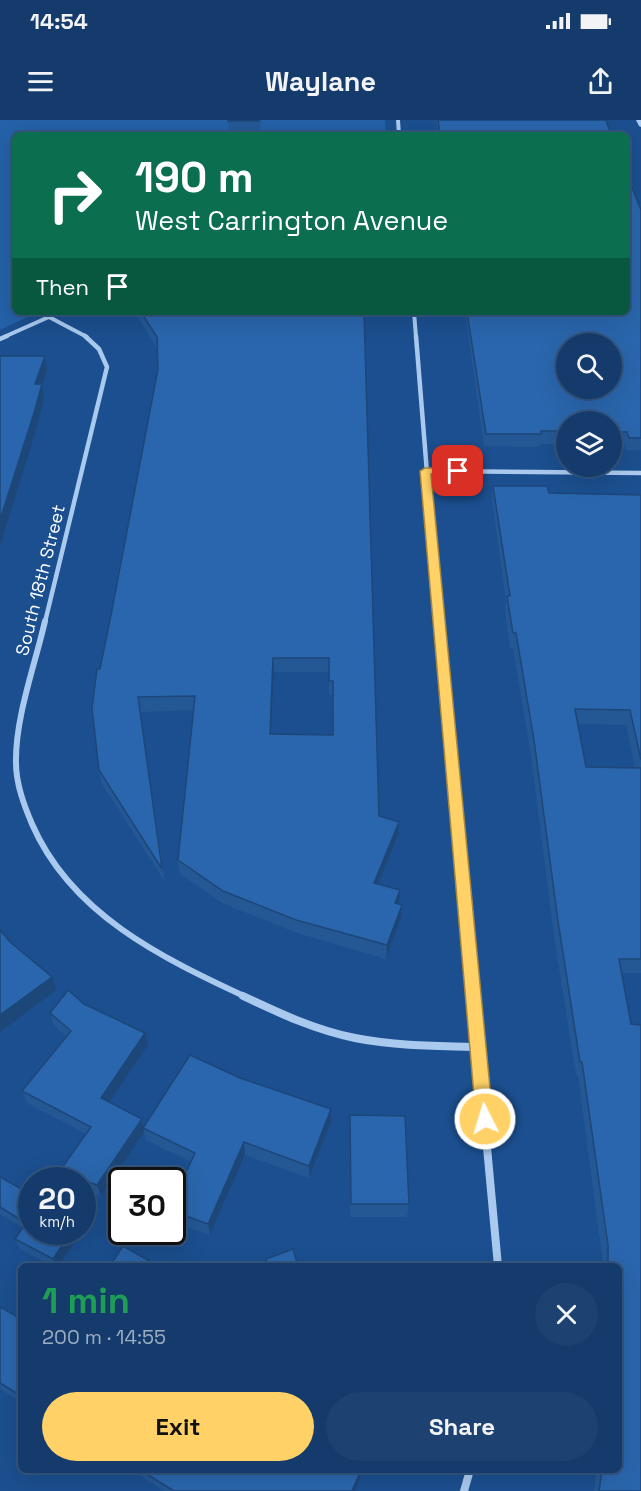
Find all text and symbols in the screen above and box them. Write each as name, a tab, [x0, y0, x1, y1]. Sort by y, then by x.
text: 14:54	[30, 7, 88, 35]
text: Waylane	[265, 64, 376, 99]
icon: menu	[24, 65, 57, 98]
icon: share	[584, 65, 617, 98]
text: 190 m	[135, 151, 254, 204]
icon: right	[36, 156, 114, 234]
text: West Carrington Avenue	[135, 203, 448, 238]
icon: arrive	[101, 270, 134, 303]
text: Then	[36, 273, 89, 301]
map controls	[556, 333, 622, 477]
button: search	[556, 333, 622, 399]
button: layers	[556, 411, 622, 477]
pin	[432, 445, 483, 496]
icon: arrive	[441, 454, 474, 487]
street label: South 18th Street	[10, 502, 70, 658]
position arrow	[453, 1087, 517, 1151]
speed limit sign: 30	[108, 1167, 186, 1245]
text: 20	[38, 1179, 76, 1218]
text: km/h	[39, 1212, 75, 1231]
text: 1 min	[42, 1278, 130, 1324]
button: close	[535, 1283, 598, 1346]
text: 200 m · 14:55	[42, 1324, 166, 1350]
button: Exit	[42, 1392, 314, 1461]
button: Share	[326, 1392, 598, 1461]

